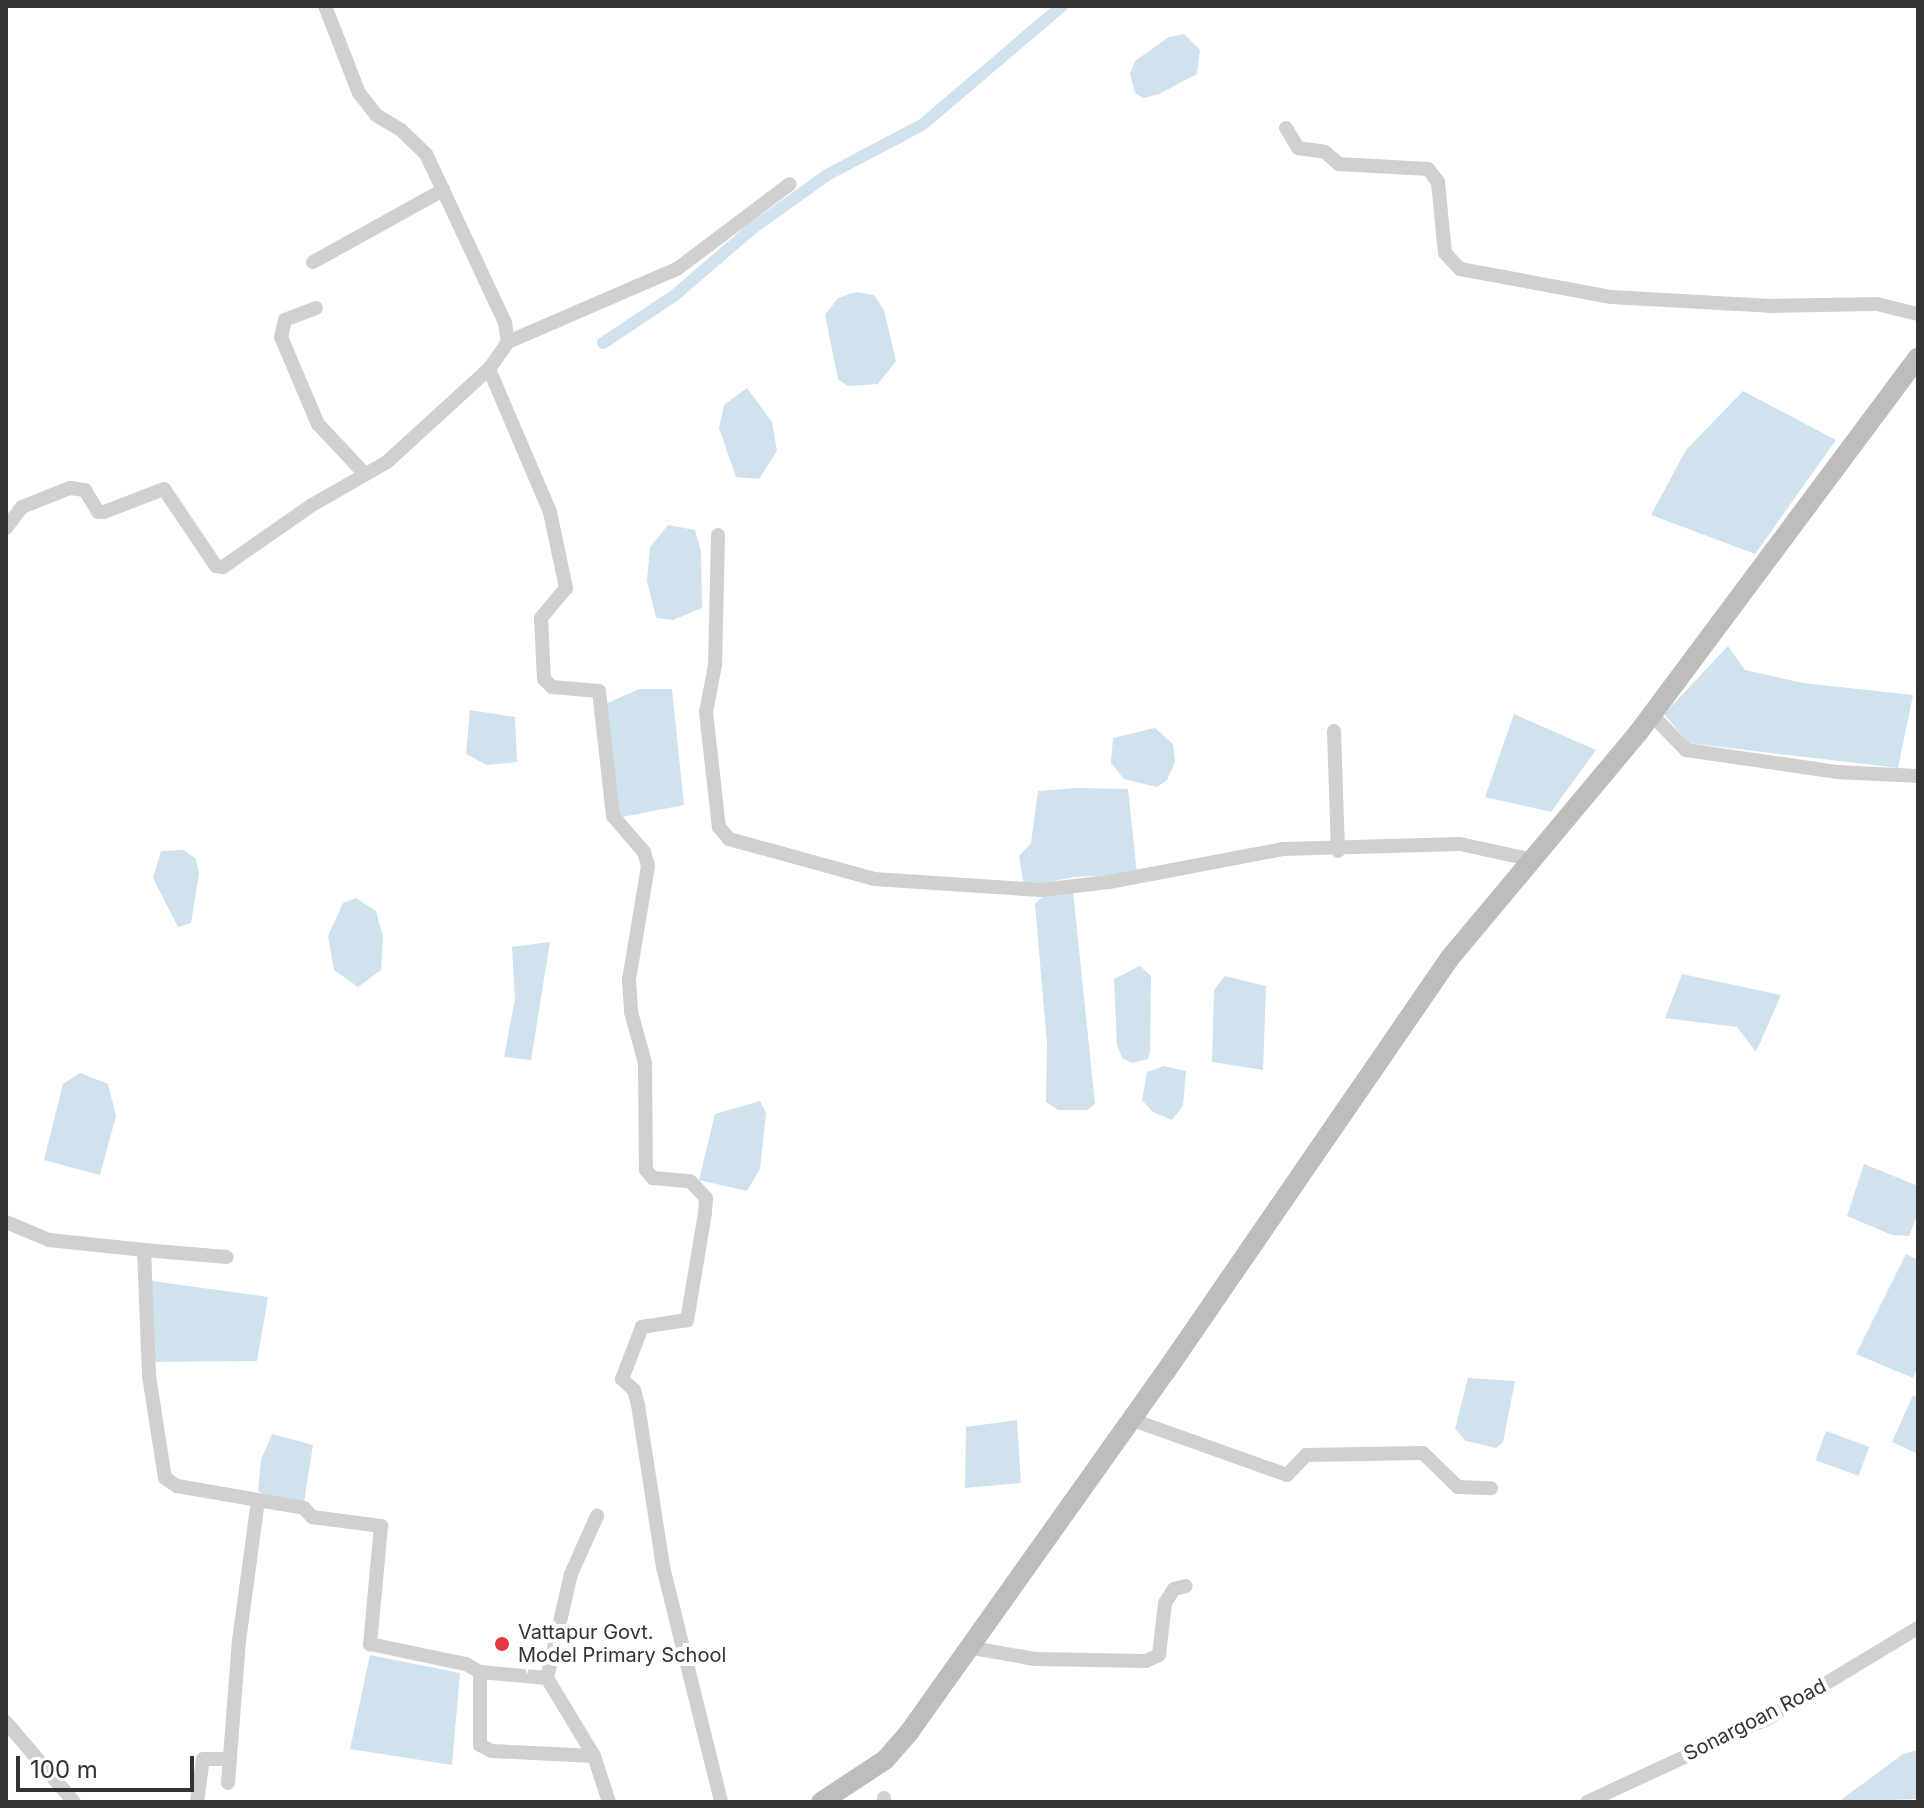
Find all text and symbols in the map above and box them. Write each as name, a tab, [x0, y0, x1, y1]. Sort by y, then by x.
place label: Vattapur Govt. Model Primary School	[518, 1620, 726, 1667]
marker: Vattapur Govt. Model Primary School	[493, 1635, 511, 1653]
street label: Sonargoan Road	[1680, 1674, 1830, 1766]
scale bar	[20, 1740, 198, 1790]
text: 100 m	[30, 1755, 98, 1784]

